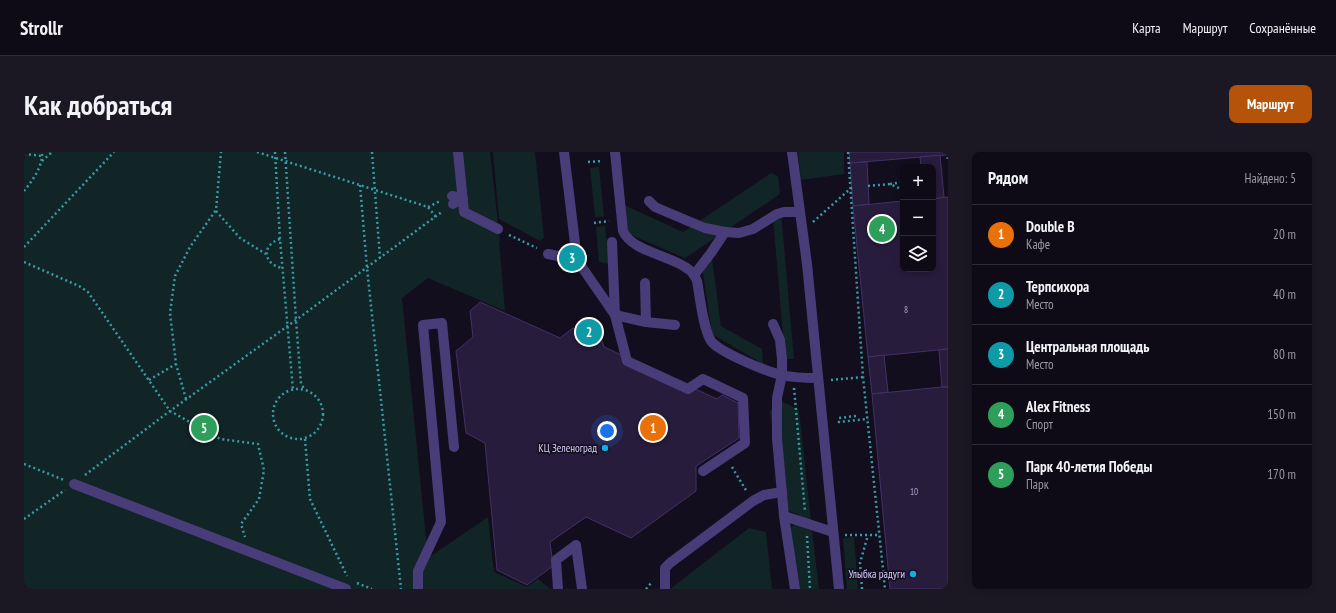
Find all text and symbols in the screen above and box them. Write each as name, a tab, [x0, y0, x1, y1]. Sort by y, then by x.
text: Strollr	[20, 16, 63, 40]
text: Карта	[1132, 19, 1161, 37]
text: Маршрут	[1183, 19, 1227, 37]
text: Сохранённые	[1249, 19, 1316, 37]
button: Маршрут	[1229, 85, 1312, 123]
text: Как добраться	[24, 86, 172, 123]
map controls	[900, 164, 936, 272]
button: +	[900, 164, 936, 200]
text: Рядом	[988, 167, 1028, 189]
text: Найдено: 5	[1245, 170, 1296, 187]
button: −	[900, 200, 936, 236]
pin: 4	[869, 214, 895, 244]
text: Double B	[1026, 217, 1075, 236]
text: 1	[998, 226, 1004, 243]
text: 20 m	[1273, 226, 1296, 243]
button: layers	[900, 236, 936, 272]
text: Кафе	[1026, 236, 1050, 253]
pin: 3	[559, 243, 585, 273]
text: Терпсихора	[1026, 277, 1089, 296]
text: 2	[998, 286, 1004, 303]
text: 40 m	[1273, 286, 1296, 303]
text: Место	[1026, 296, 1054, 313]
house number: 8	[904, 304, 908, 315]
pin: 2	[576, 317, 602, 347]
text: Центральная площадь	[1026, 337, 1149, 356]
text: 3	[998, 346, 1004, 363]
text: 80 m	[1273, 346, 1296, 363]
text: Место	[1026, 356, 1054, 373]
text: Alex Fitness	[1026, 397, 1090, 416]
text: 4	[998, 406, 1004, 423]
text: 150 m	[1267, 406, 1296, 423]
pin: 5	[191, 413, 217, 443]
pin: 1	[640, 413, 666, 443]
text: Спорт	[1026, 416, 1053, 433]
your location	[597, 421, 617, 441]
place label: КЦ Зеленоград	[538, 441, 597, 455]
marker: КЦ Зеленоград	[600, 443, 610, 453]
text: Парк 40-летия Победы	[1026, 457, 1152, 476]
text: 5	[998, 466, 1004, 483]
text: 170 m	[1267, 466, 1296, 483]
text: Парк	[1026, 476, 1049, 493]
house number: 10	[910, 486, 918, 497]
place label: Улыбка радуги	[848, 567, 905, 581]
marker: Улыбка радуги	[908, 569, 918, 579]

